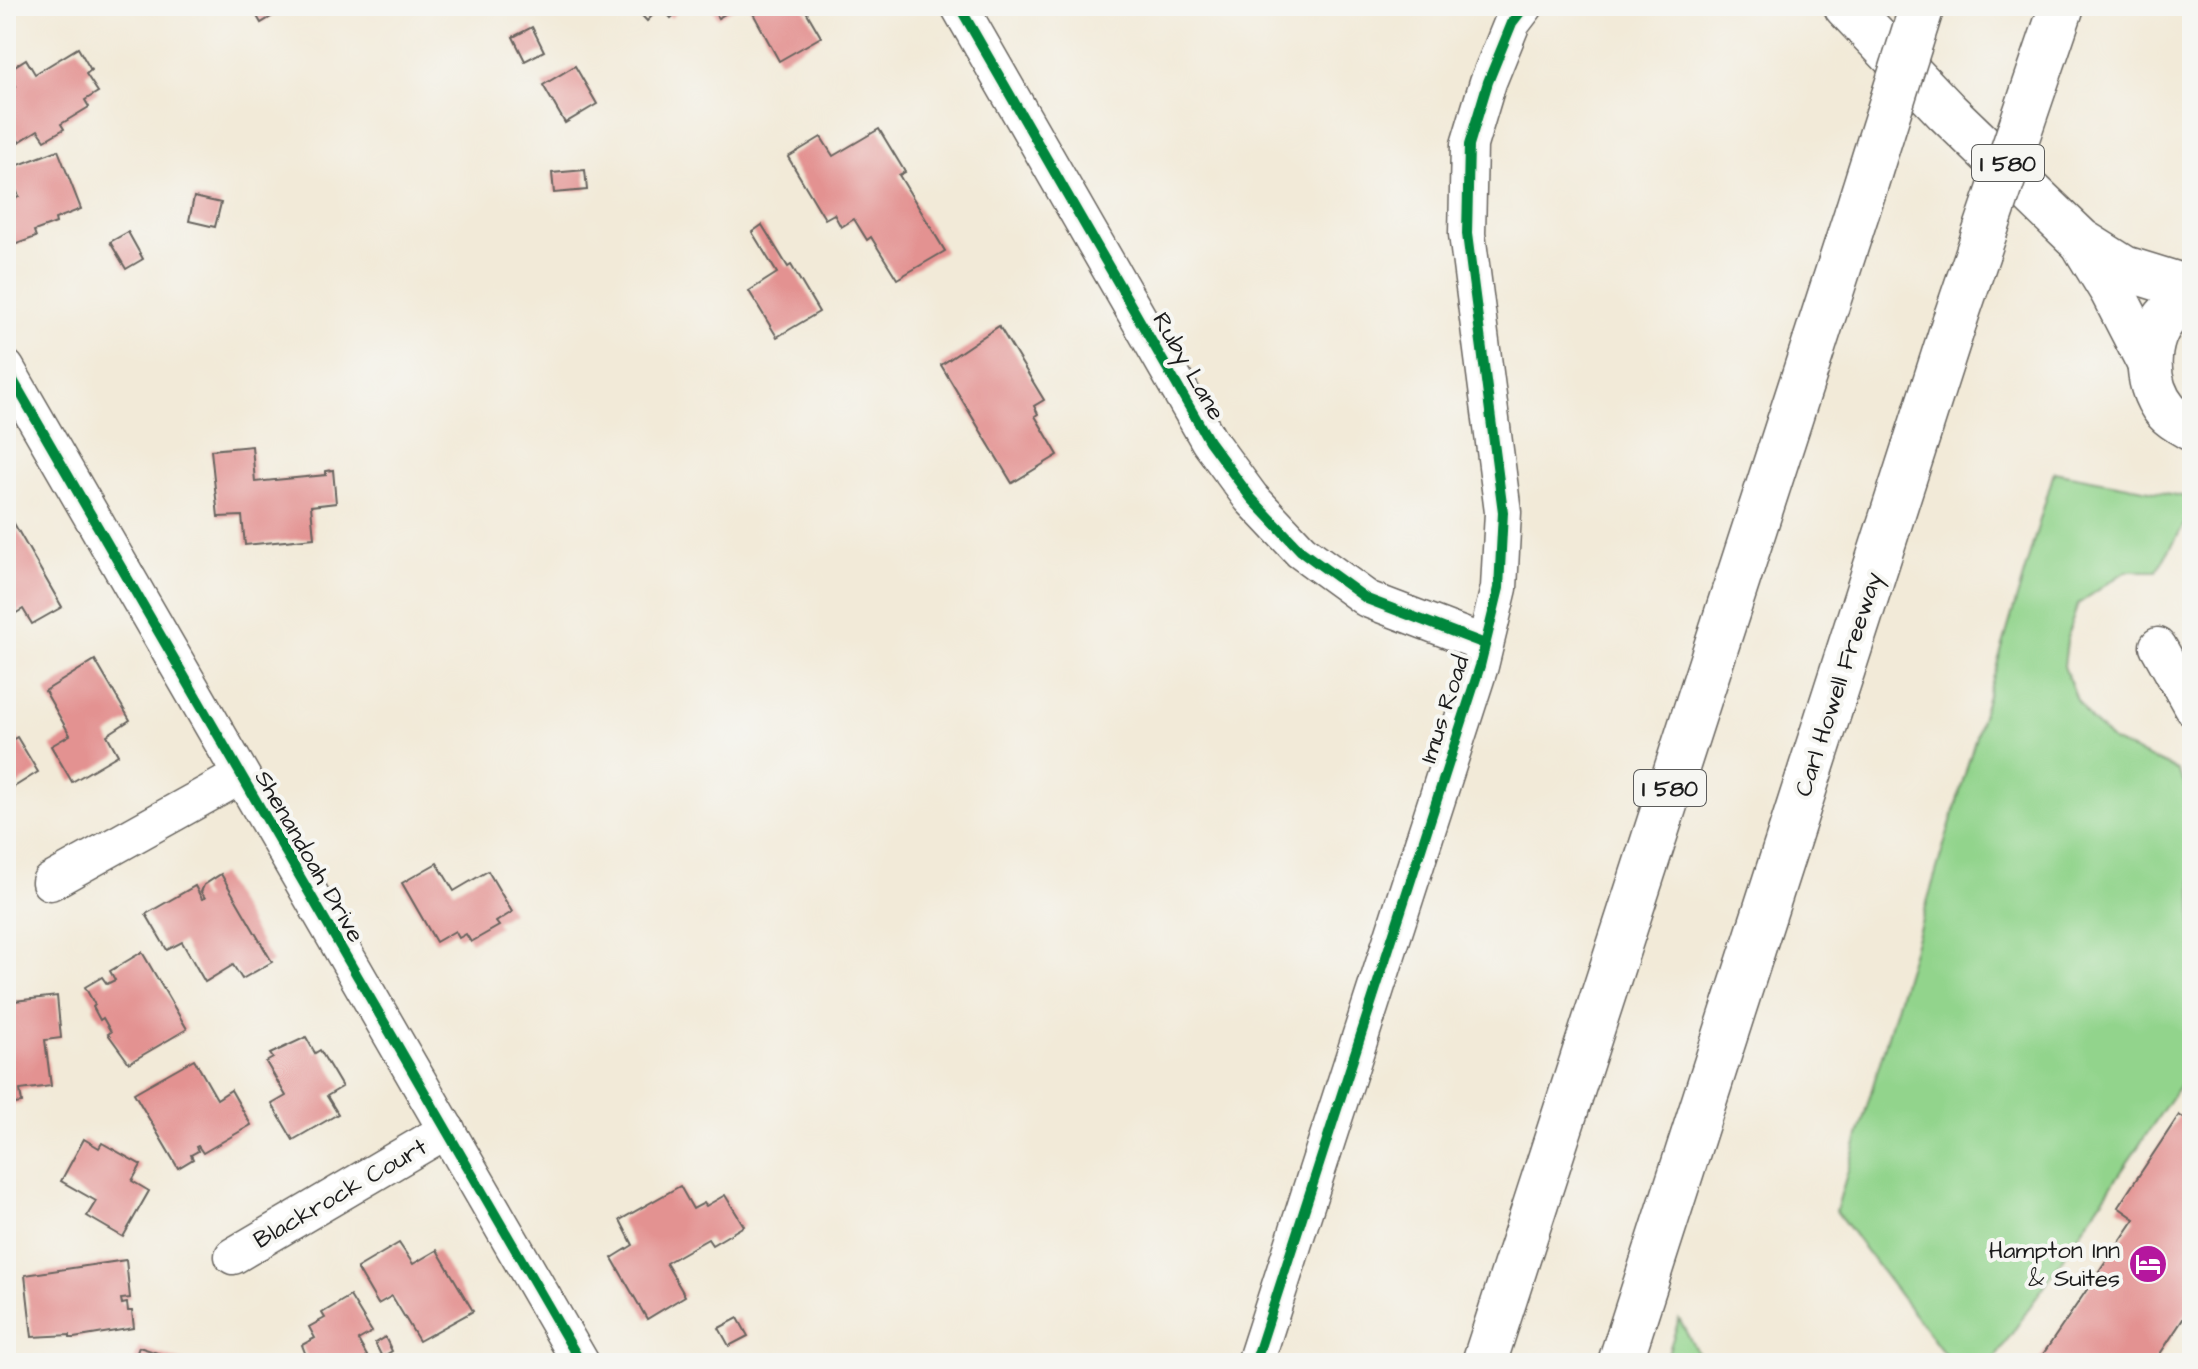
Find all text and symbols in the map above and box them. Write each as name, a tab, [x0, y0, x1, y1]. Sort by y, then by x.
road number: I 580	[1972, 145, 2044, 181]
street label: Ruby Lane	[1143, 306, 1233, 427]
street label: Carl Howell Freeway	[1787, 568, 1892, 801]
street label: Imus Road	[1412, 651, 1478, 767]
street label: Shenandoah Drive	[246, 764, 372, 949]
road number: I 580	[1634, 770, 1706, 806]
street label: Blackrock Court	[248, 1130, 434, 1257]
place label: Hampton Inn & Suites	[1989, 1234, 2120, 1296]
hotel icon: Hampton Inn & Suites	[2127, 1243, 2169, 1285]

